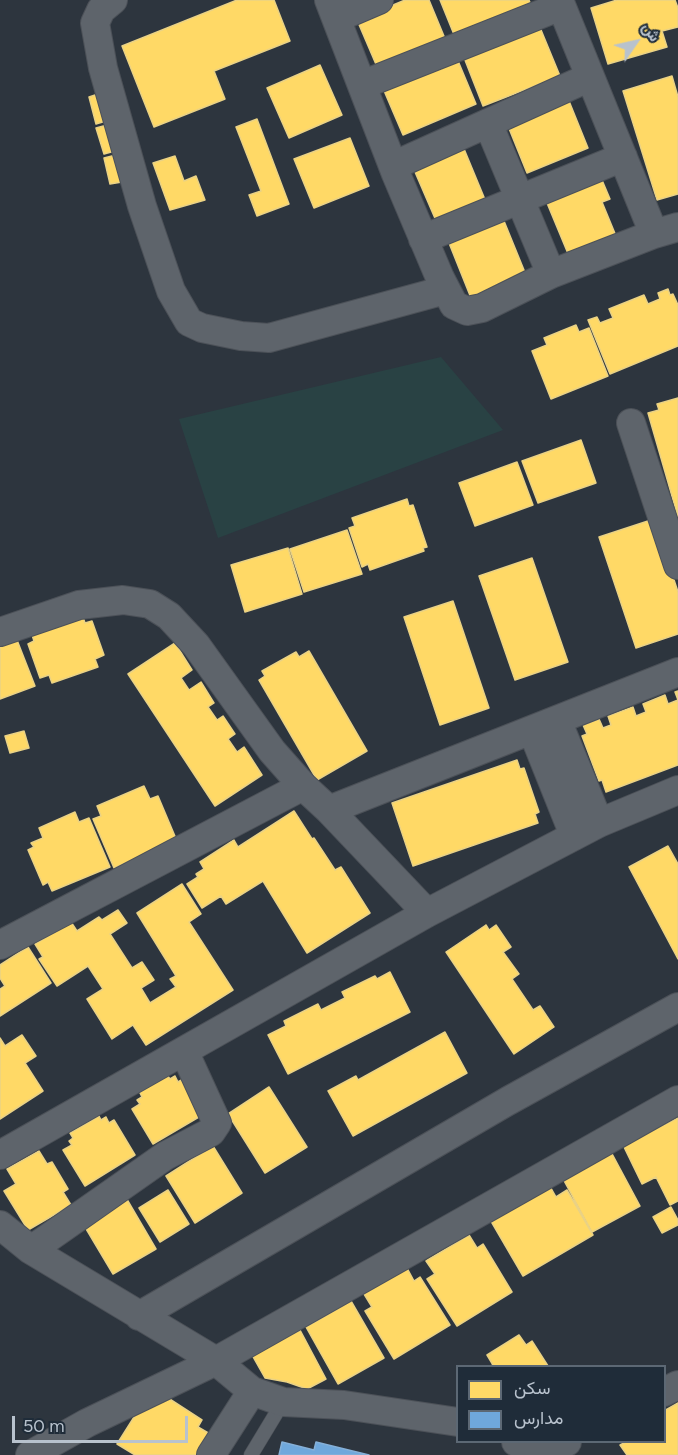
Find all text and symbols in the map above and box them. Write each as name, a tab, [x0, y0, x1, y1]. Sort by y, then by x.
north arrow	[606, 12, 666, 72]
text: ش	[638, 18, 665, 45]
legend	[456, 1365, 666, 1443]
text: سكن	[514, 1377, 550, 1399]
scale bar	[15, 1404, 190, 1442]
text: مدارس	[514, 1407, 563, 1429]
text: 50 m	[23, 1415, 65, 1437]

